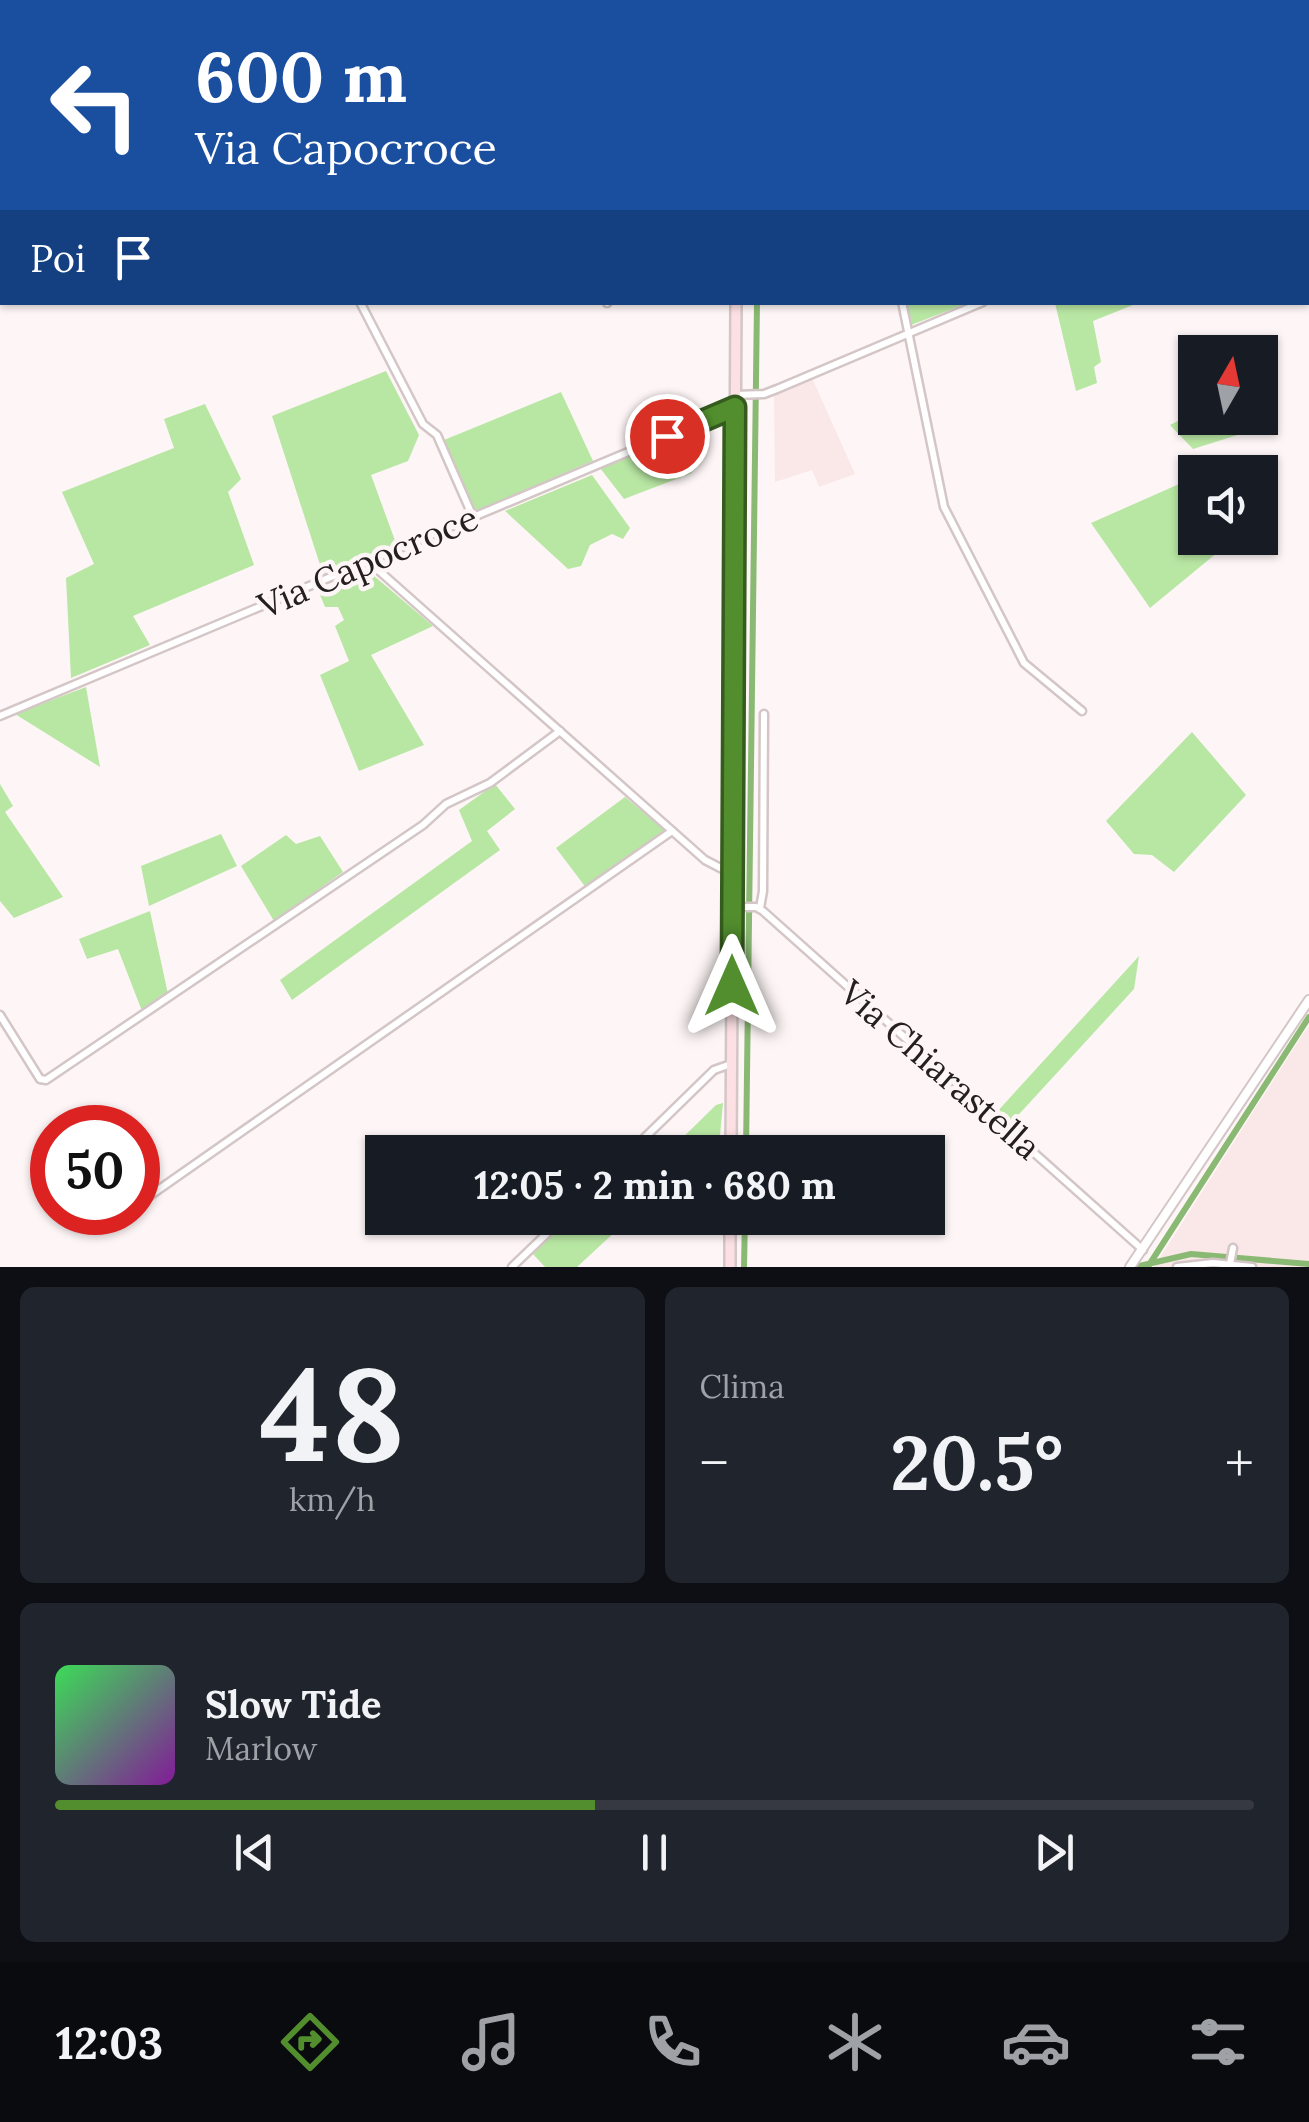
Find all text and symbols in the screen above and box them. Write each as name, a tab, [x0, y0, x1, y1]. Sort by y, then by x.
text: 600 m	[195, 32, 407, 121]
icon: left	[30, 40, 160, 170]
text: Via Capocroce	[195, 119, 497, 176]
icon: arrive	[106, 230, 161, 285]
text: Poi	[30, 234, 86, 282]
north arrow	[1178, 335, 1278, 435]
map controls	[1178, 335, 1278, 555]
pin	[625, 394, 710, 479]
icon: arrive	[640, 409, 695, 464]
button: sound	[1178, 455, 1278, 555]
street label: Via Capocroce	[250, 495, 485, 629]
position arrow	[680, 934, 784, 1038]
street label: Via Chiarastella	[830, 969, 1050, 1169]
speed limit sign: 50	[30, 1105, 160, 1235]
text: 12:05 · 2 min · 680 m	[474, 1161, 836, 1209]
text: 48	[260, 1330, 405, 1497]
text: Clima	[700, 1366, 785, 1407]
text: 20.5°	[890, 1415, 1063, 1511]
text: −	[700, 1428, 729, 1498]
text: +	[1225, 1428, 1254, 1498]
text: km/h	[289, 1479, 375, 1520]
text: Slow Tide	[205, 1680, 382, 1728]
text: Marlow	[205, 1728, 317, 1769]
icon: previous	[227, 1825, 282, 1880]
icon: pause	[627, 1825, 682, 1880]
icon: next	[1027, 1825, 1082, 1880]
icon: directions	[275, 2007, 345, 2077]
icon: music	[456, 2007, 526, 2077]
icon: phone	[638, 2007, 708, 2077]
icon: climate	[820, 2007, 890, 2077]
icon: car	[1001, 2007, 1071, 2077]
icon: filters	[1183, 2007, 1253, 2077]
text: 12:03	[56, 2014, 163, 2071]

